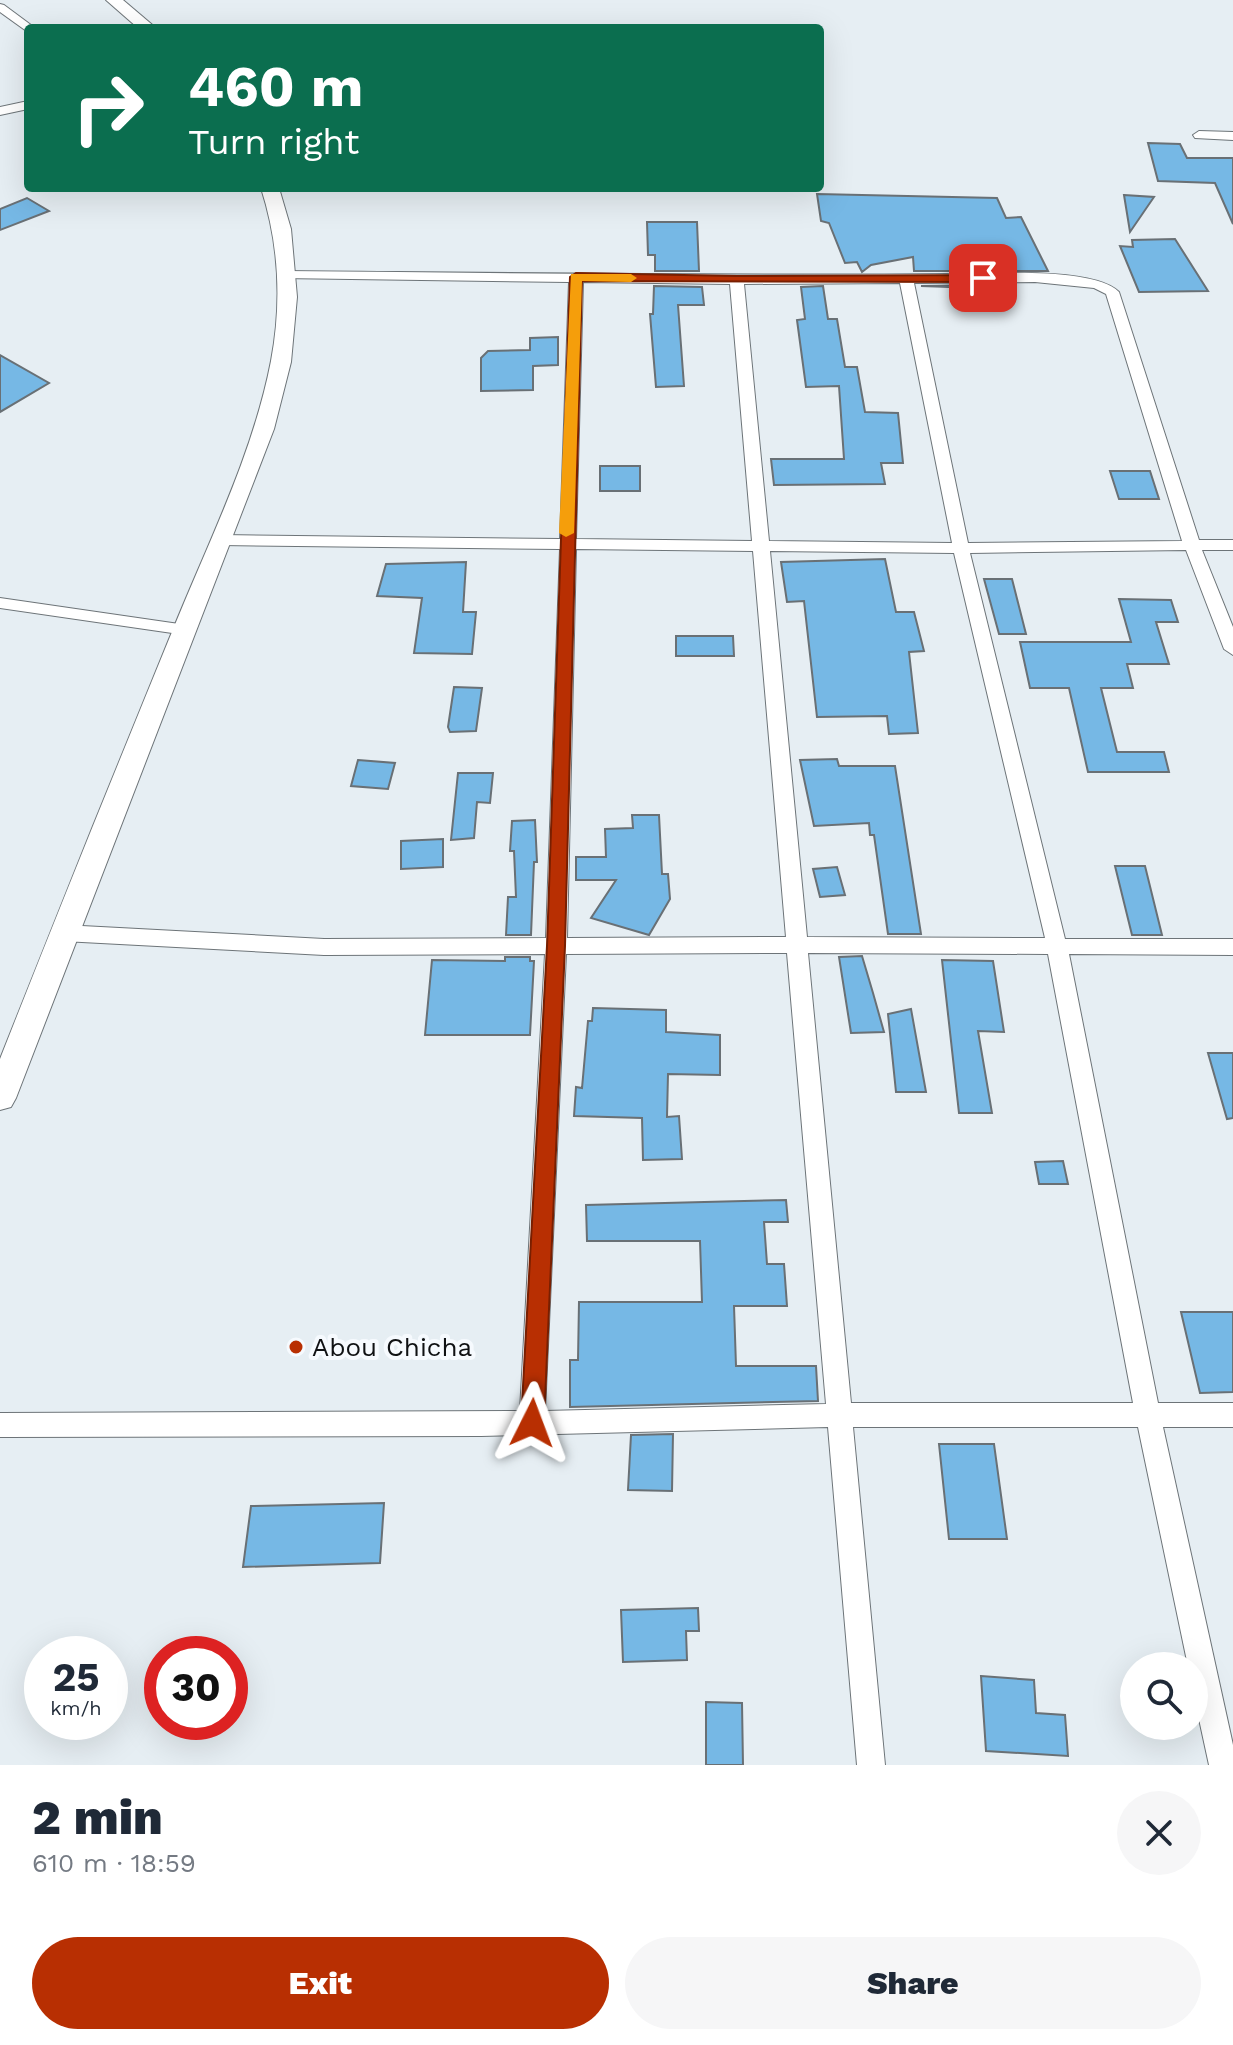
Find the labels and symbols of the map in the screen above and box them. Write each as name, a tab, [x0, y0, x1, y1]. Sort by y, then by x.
pin	[949, 244, 1017, 312]
place label: Abou Chicha	[312, 1332, 472, 1362]
marker: Abou Chicha	[287, 1338, 305, 1356]
position arrow	[490, 1381, 574, 1465]
speed limit sign: 30	[144, 1636, 248, 1740]

